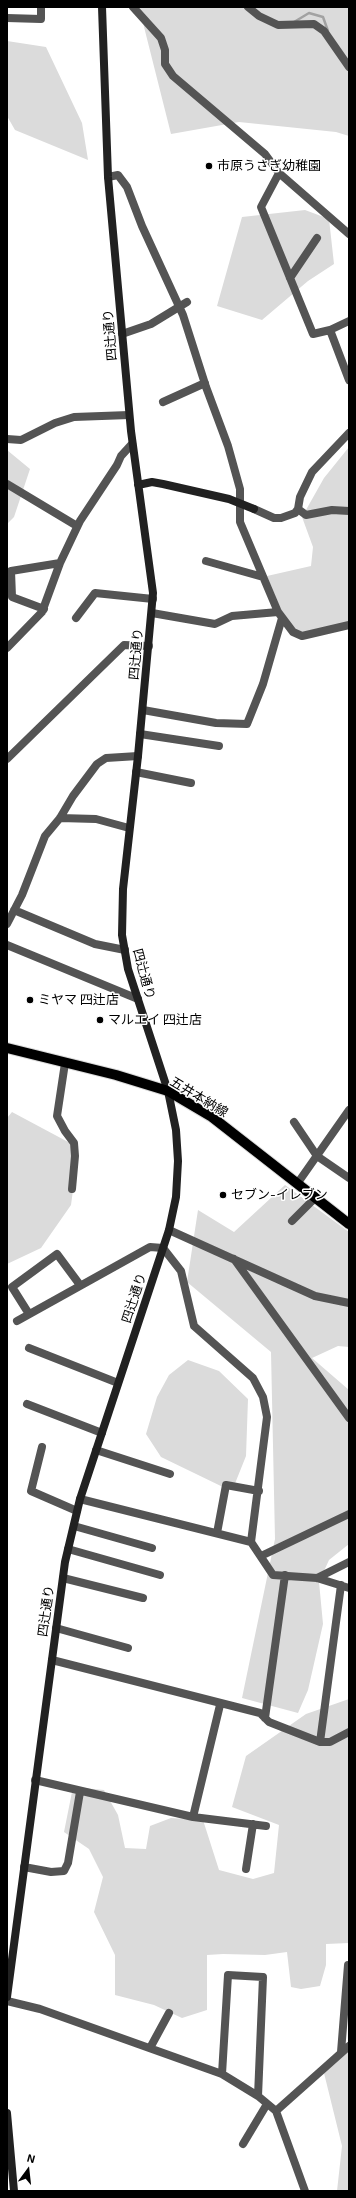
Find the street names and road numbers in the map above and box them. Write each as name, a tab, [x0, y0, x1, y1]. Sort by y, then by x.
street label: 四辻通り	[100, 308, 120, 362]
street label: 四辻通り	[126, 627, 146, 681]
street label: 四辻通り	[130, 947, 158, 1001]
street label: 五井本納線	[167, 1074, 231, 1120]
street label: 四辻通り	[119, 1271, 149, 1325]
street label: 四辻通り	[35, 1584, 57, 1638]

